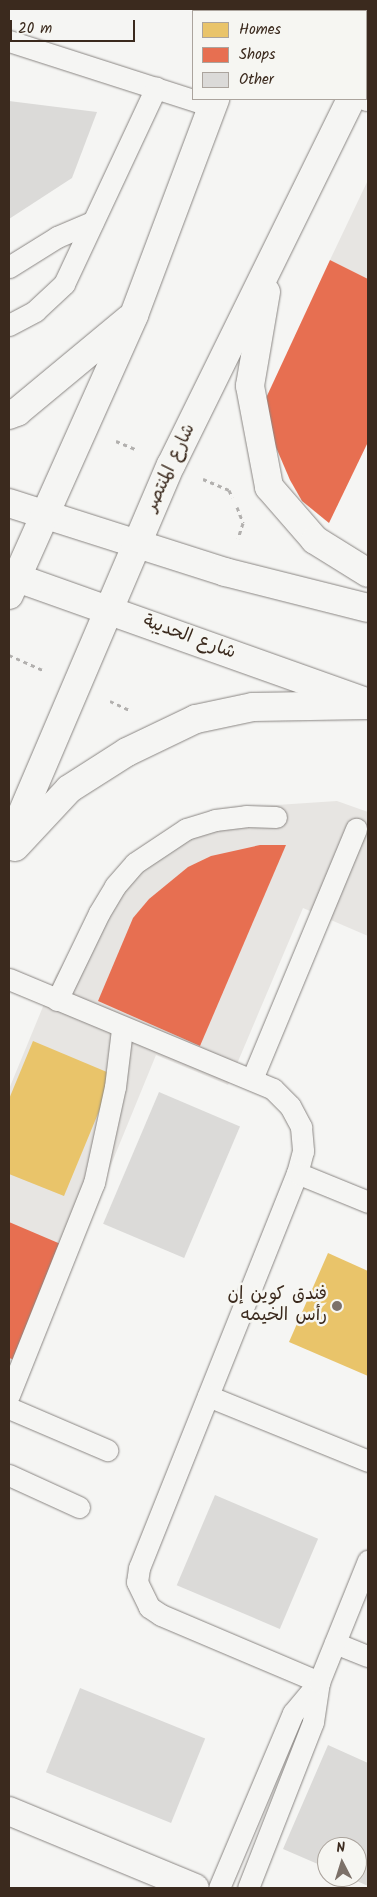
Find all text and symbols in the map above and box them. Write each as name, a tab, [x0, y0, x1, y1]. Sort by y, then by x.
scale bar	[12, 10, 138, 42]
legend	[192, 10, 367, 100]
text: 20 m	[18, 17, 52, 41]
text: Homes	[239, 18, 281, 42]
text: Shops	[239, 43, 275, 67]
text: Other	[239, 68, 274, 92]
street label: شارع المنتصر	[141, 421, 201, 515]
street label: شارع الحديبة	[140, 611, 238, 665]
place label: فندق كوين إن رأس الخيمه	[227, 1285, 327, 1328]
marker: فندق كوين إن رأس الخيمه	[331, 1300, 343, 1312]
north arrow	[317, 1837, 367, 1887]
text: N	[335, 1837, 346, 1859]

